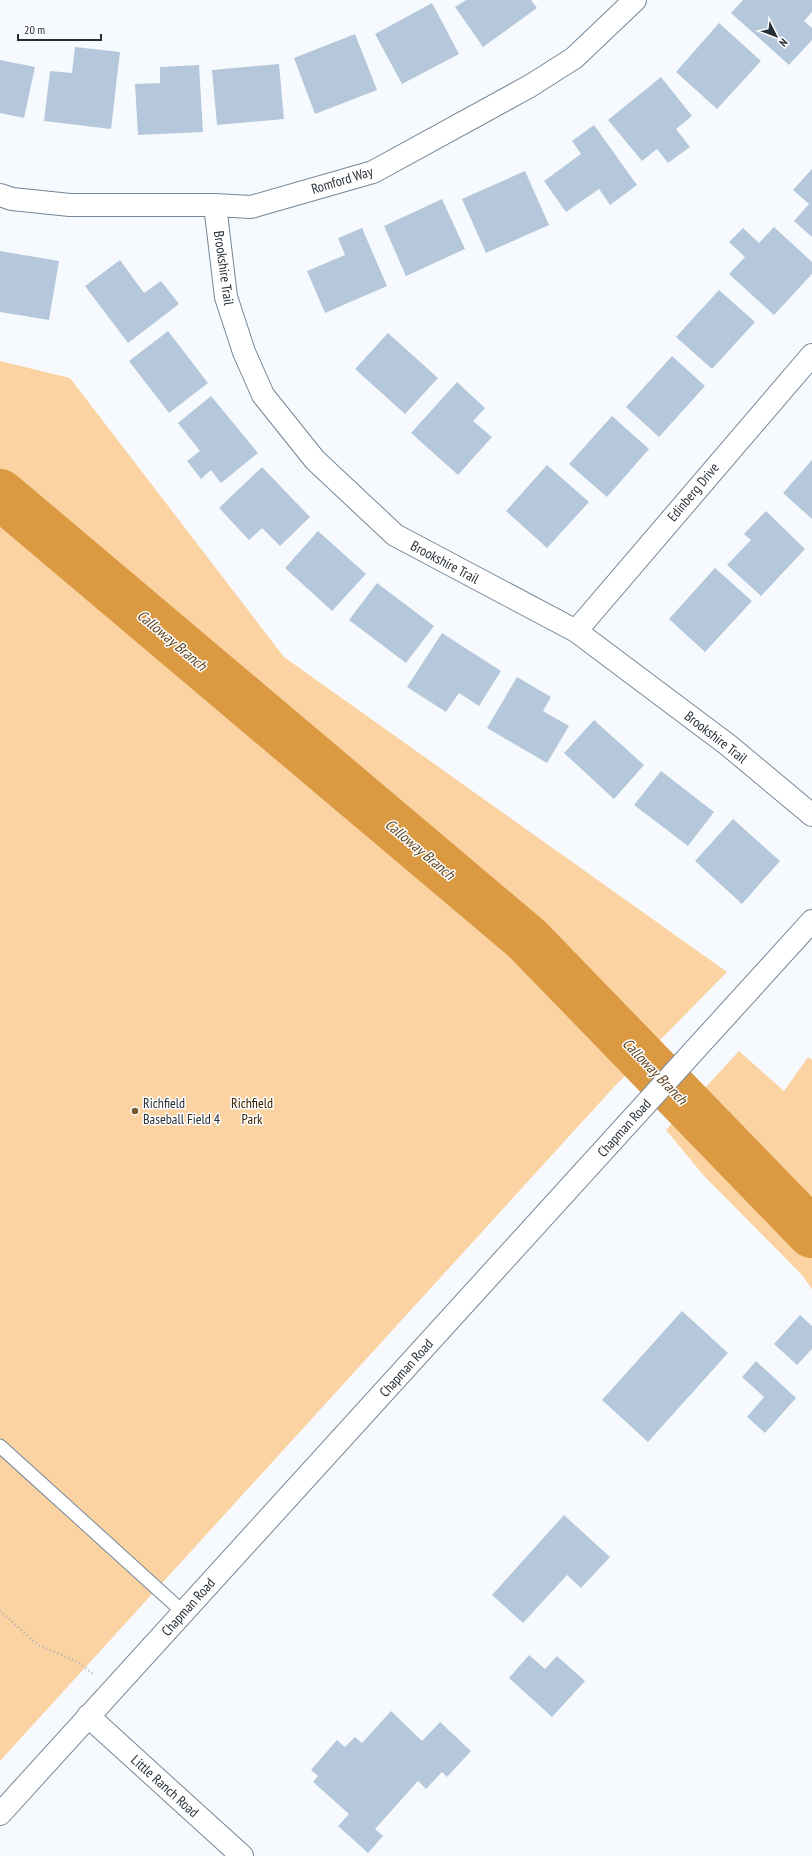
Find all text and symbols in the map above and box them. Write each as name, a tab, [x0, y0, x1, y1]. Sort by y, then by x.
scale bar	[18, 16, 101, 42]
north arrow	[756, 16, 796, 56]
text: 20 m	[24, 22, 45, 37]
text: N	[776, 36, 791, 50]
street label: Romford Way	[309, 162, 376, 198]
street label: Brookshire Trail	[210, 230, 238, 307]
street label: Edinberg Drive	[663, 459, 723, 525]
street label: Brookshire Trail	[408, 536, 483, 588]
water label: Calloway Branch	[133, 605, 212, 675]
street label: Brookshire Trail	[681, 707, 752, 768]
water label: Calloway Branch	[381, 814, 460, 884]
water label: Calloway Branch	[619, 1034, 692, 1109]
place label: Richfield Baseball Field 4	[143, 1094, 221, 1128]
park label: Richfield Park	[231, 1094, 273, 1128]
street label: Chapman Road	[593, 1095, 655, 1161]
marker: Richfield Baseball Field 4	[130, 1106, 140, 1116]
street label: Chapman Road	[375, 1335, 437, 1401]
street label: Chapman Road	[157, 1574, 219, 1640]
street label: Little Ranch Road	[127, 1751, 203, 1821]

